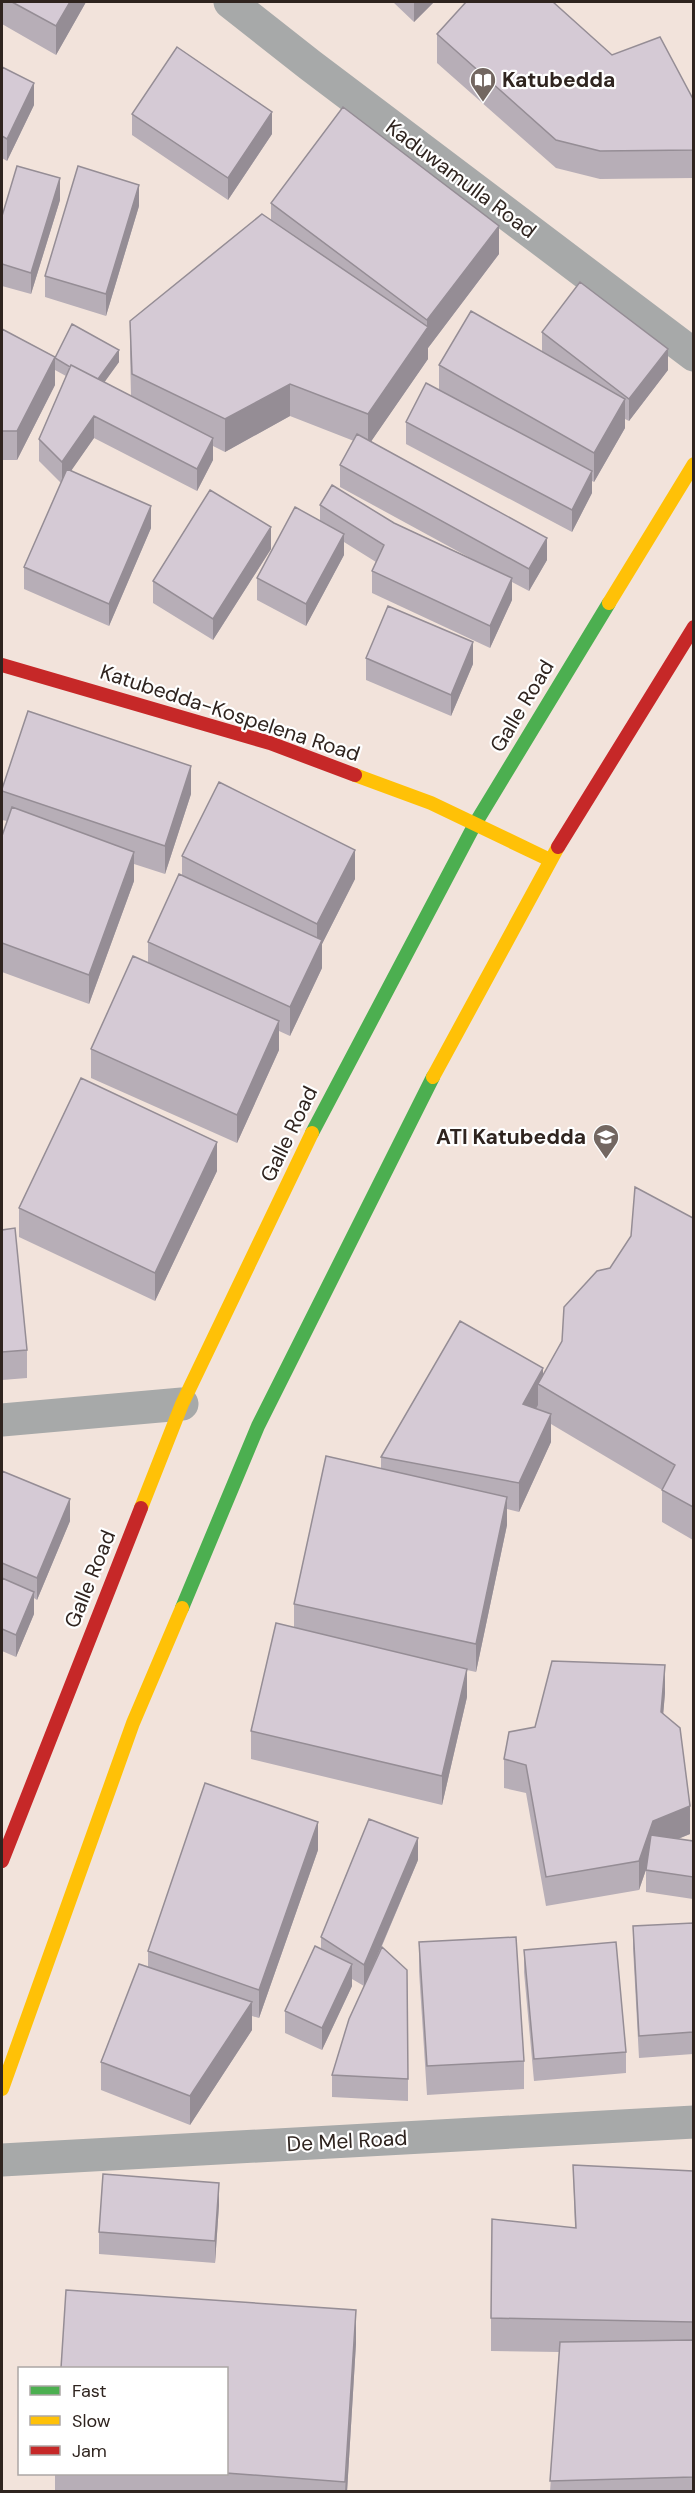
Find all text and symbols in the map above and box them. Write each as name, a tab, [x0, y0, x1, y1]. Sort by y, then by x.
library icon: Katubedda	[468, 65, 498, 103]
place label: Katubedda	[502, 66, 615, 94]
street label: Kaduwamulla Road	[380, 113, 542, 245]
street label: Galle Road	[483, 655, 561, 757]
street label: Katubedda-Kospelena Road	[97, 658, 363, 768]
street label: Galle Road	[254, 1082, 324, 1186]
school or university icon: ATI Katubedda	[591, 1122, 621, 1160]
place label: ATI Katubedda	[436, 1123, 586, 1151]
street label: Galle Road	[58, 1526, 122, 1632]
street label: De Mel Road	[286, 2124, 408, 2158]
legend	[18, 2367, 228, 2475]
text: Fast	[72, 2379, 107, 2403]
text: Slow	[72, 2409, 111, 2433]
text: Jam	[72, 2439, 107, 2463]

